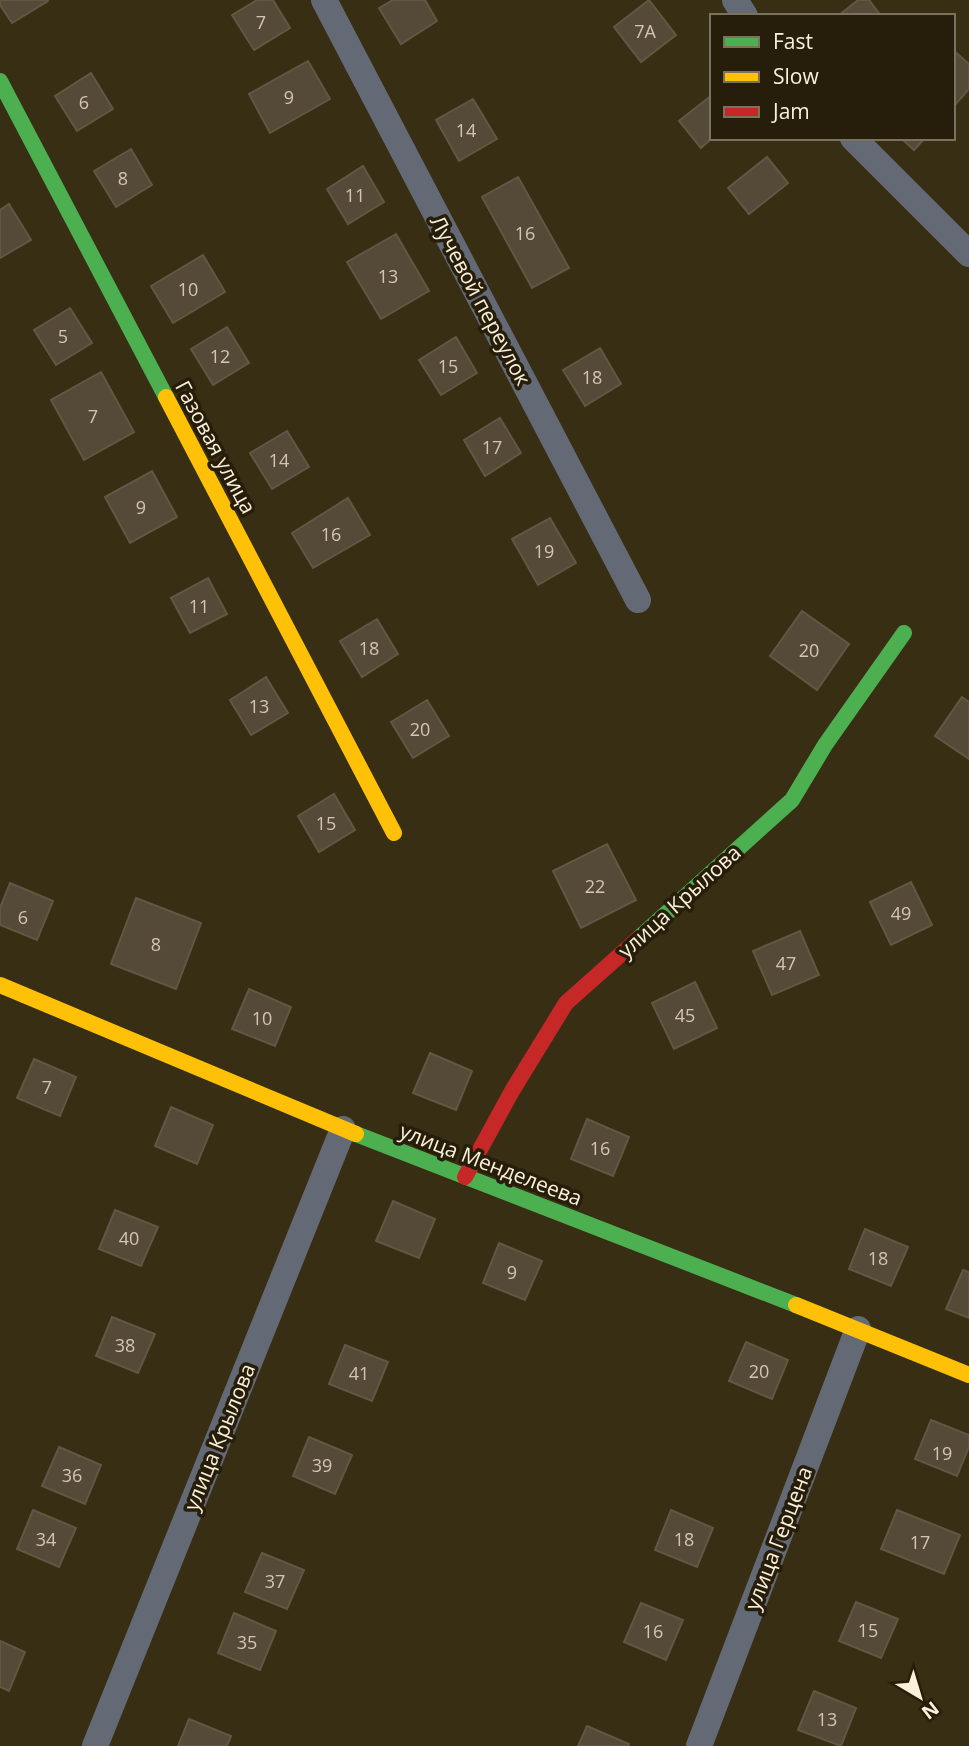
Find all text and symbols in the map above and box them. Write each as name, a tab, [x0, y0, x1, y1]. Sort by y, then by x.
house number: 7	[256, 10, 266, 34]
legend	[710, 14, 955, 140]
house number: 7А	[634, 19, 656, 43]
text: Fast	[773, 27, 813, 55]
text: Slow	[773, 62, 819, 90]
house number: 9	[284, 85, 294, 109]
house number: 6	[79, 90, 89, 114]
text: Jam	[771, 97, 810, 125]
house number: 14	[456, 118, 476, 142]
house number: 8	[118, 166, 128, 190]
house number: 11	[345, 183, 365, 207]
street label: Лучевой переулок	[424, 210, 538, 390]
house number: 16	[515, 221, 535, 245]
house number: 13	[378, 264, 398, 288]
house number: 10	[178, 277, 198, 301]
house number: 5	[58, 324, 68, 348]
house number: 12	[210, 344, 230, 368]
house number: 15	[438, 354, 458, 378]
house number: 18	[582, 365, 602, 389]
street label: Газовая улица	[169, 376, 263, 518]
house number: 7	[88, 404, 98, 428]
house number: 17	[482, 435, 502, 459]
house number: 14	[269, 448, 289, 472]
house number: 9	[136, 495, 146, 519]
house number: 16	[321, 522, 341, 546]
house number: 19	[534, 539, 554, 563]
house number: 11	[189, 594, 209, 618]
house number: 18	[359, 636, 379, 660]
house number: 20	[799, 638, 819, 662]
house number: 13	[249, 694, 269, 718]
house number: 20	[410, 717, 430, 741]
house number: 15	[316, 811, 336, 835]
street label: улица Крылова	[612, 838, 746, 964]
house number: 22	[585, 874, 605, 898]
house number: 49	[891, 901, 911, 925]
house number: 6	[18, 905, 28, 929]
house number: 8	[151, 932, 161, 956]
house number: 47	[776, 951, 796, 975]
house number: 45	[675, 1003, 695, 1027]
house number: 10	[252, 1006, 272, 1030]
house number: 7	[42, 1075, 52, 1099]
street label: улица Менделеева	[396, 1116, 586, 1212]
house number: 16	[590, 1136, 610, 1160]
house number: 40	[119, 1226, 139, 1250]
house number: 18	[868, 1246, 888, 1270]
house number: 9	[507, 1260, 517, 1284]
house number: 38	[115, 1333, 135, 1357]
street label: улица Крылова	[177, 1359, 261, 1515]
house number: 20	[749, 1359, 769, 1383]
house number: 41	[349, 1361, 369, 1385]
house number: 19	[932, 1441, 952, 1465]
house number: 39	[312, 1453, 332, 1477]
street label: улица Герцена	[738, 1462, 818, 1614]
house number: 36	[62, 1463, 82, 1487]
house number: 34	[36, 1527, 56, 1551]
house number: 18	[674, 1527, 694, 1551]
house number: 17	[910, 1530, 930, 1554]
house number: 37	[265, 1569, 285, 1593]
house number: 15	[858, 1618, 878, 1642]
house number: 16	[643, 1619, 663, 1643]
house number: 35	[237, 1630, 257, 1654]
north arrow	[885, 1662, 955, 1732]
text: N	[916, 1695, 945, 1725]
house number: 13	[817, 1707, 837, 1731]

